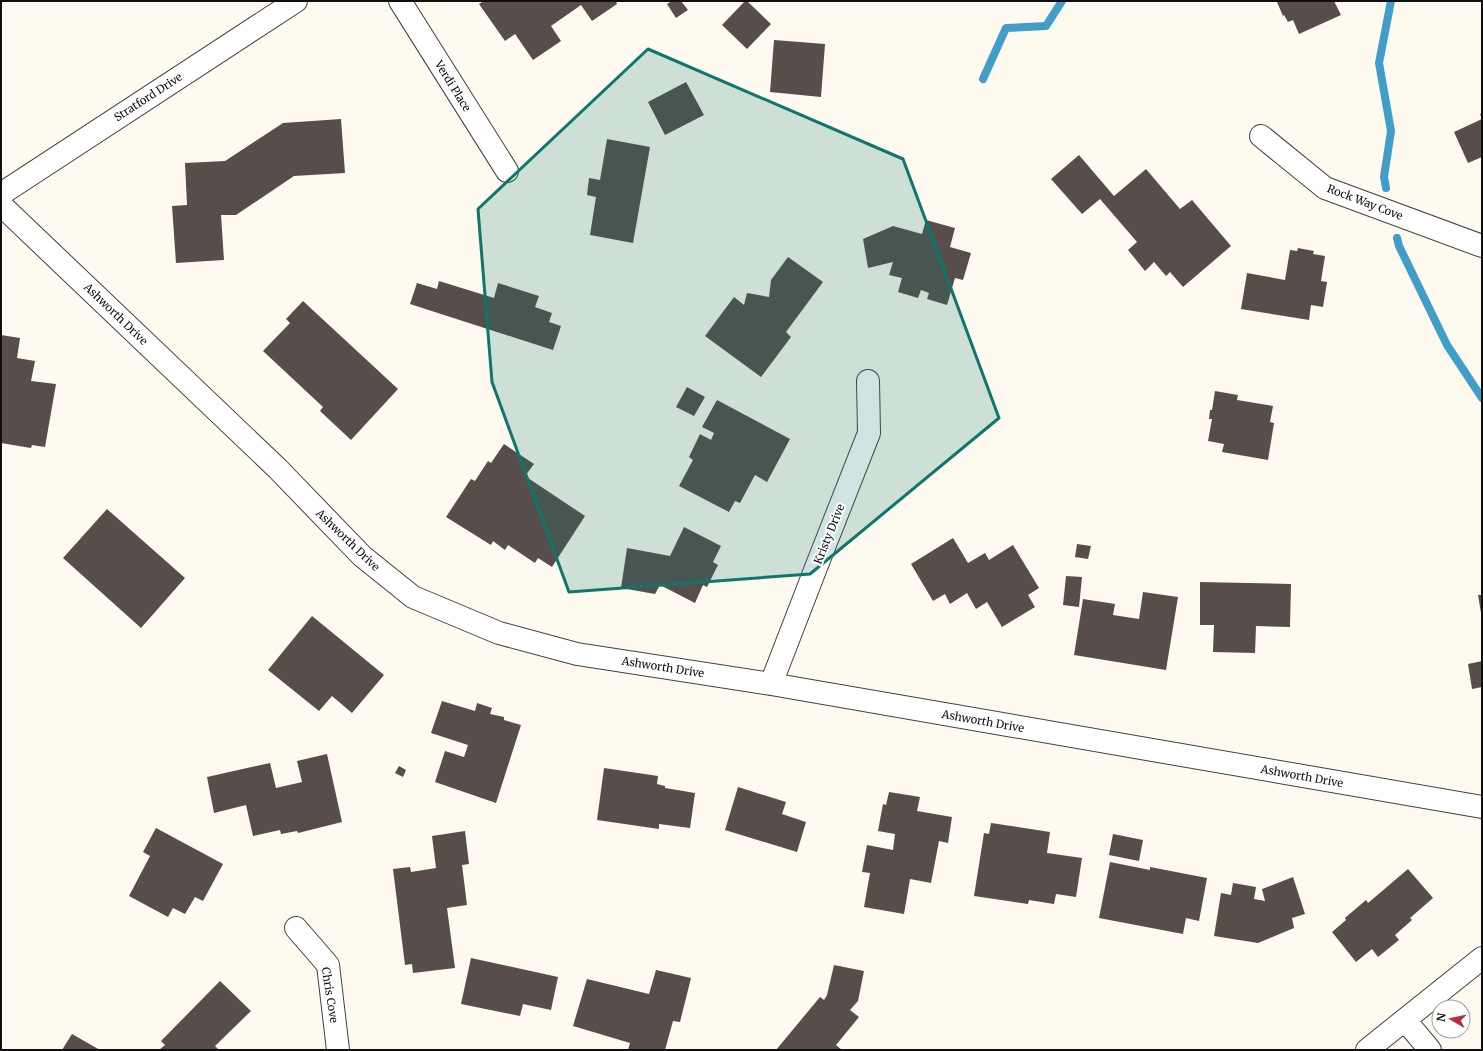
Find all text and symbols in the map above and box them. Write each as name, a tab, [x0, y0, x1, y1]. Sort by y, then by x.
street label: Verdi Place	[431, 57, 474, 114]
street label: Stratford Drive	[111, 70, 185, 124]
street label: Rock Way Cove	[1325, 181, 1405, 223]
street label: Ashworth Drive	[80, 279, 151, 348]
street label: Kristy Drive	[811, 502, 848, 566]
street label: Ashworth Drive	[312, 505, 383, 574]
street label: Ashworth Drive	[620, 653, 705, 680]
street label: Ashworth Drive	[940, 707, 1025, 735]
street label: Ashworth Drive	[1259, 762, 1344, 790]
street label: Chris Cove	[319, 966, 341, 1024]
north arrow	[1431, 999, 1471, 1039]
text: N	[1434, 1012, 1449, 1023]

